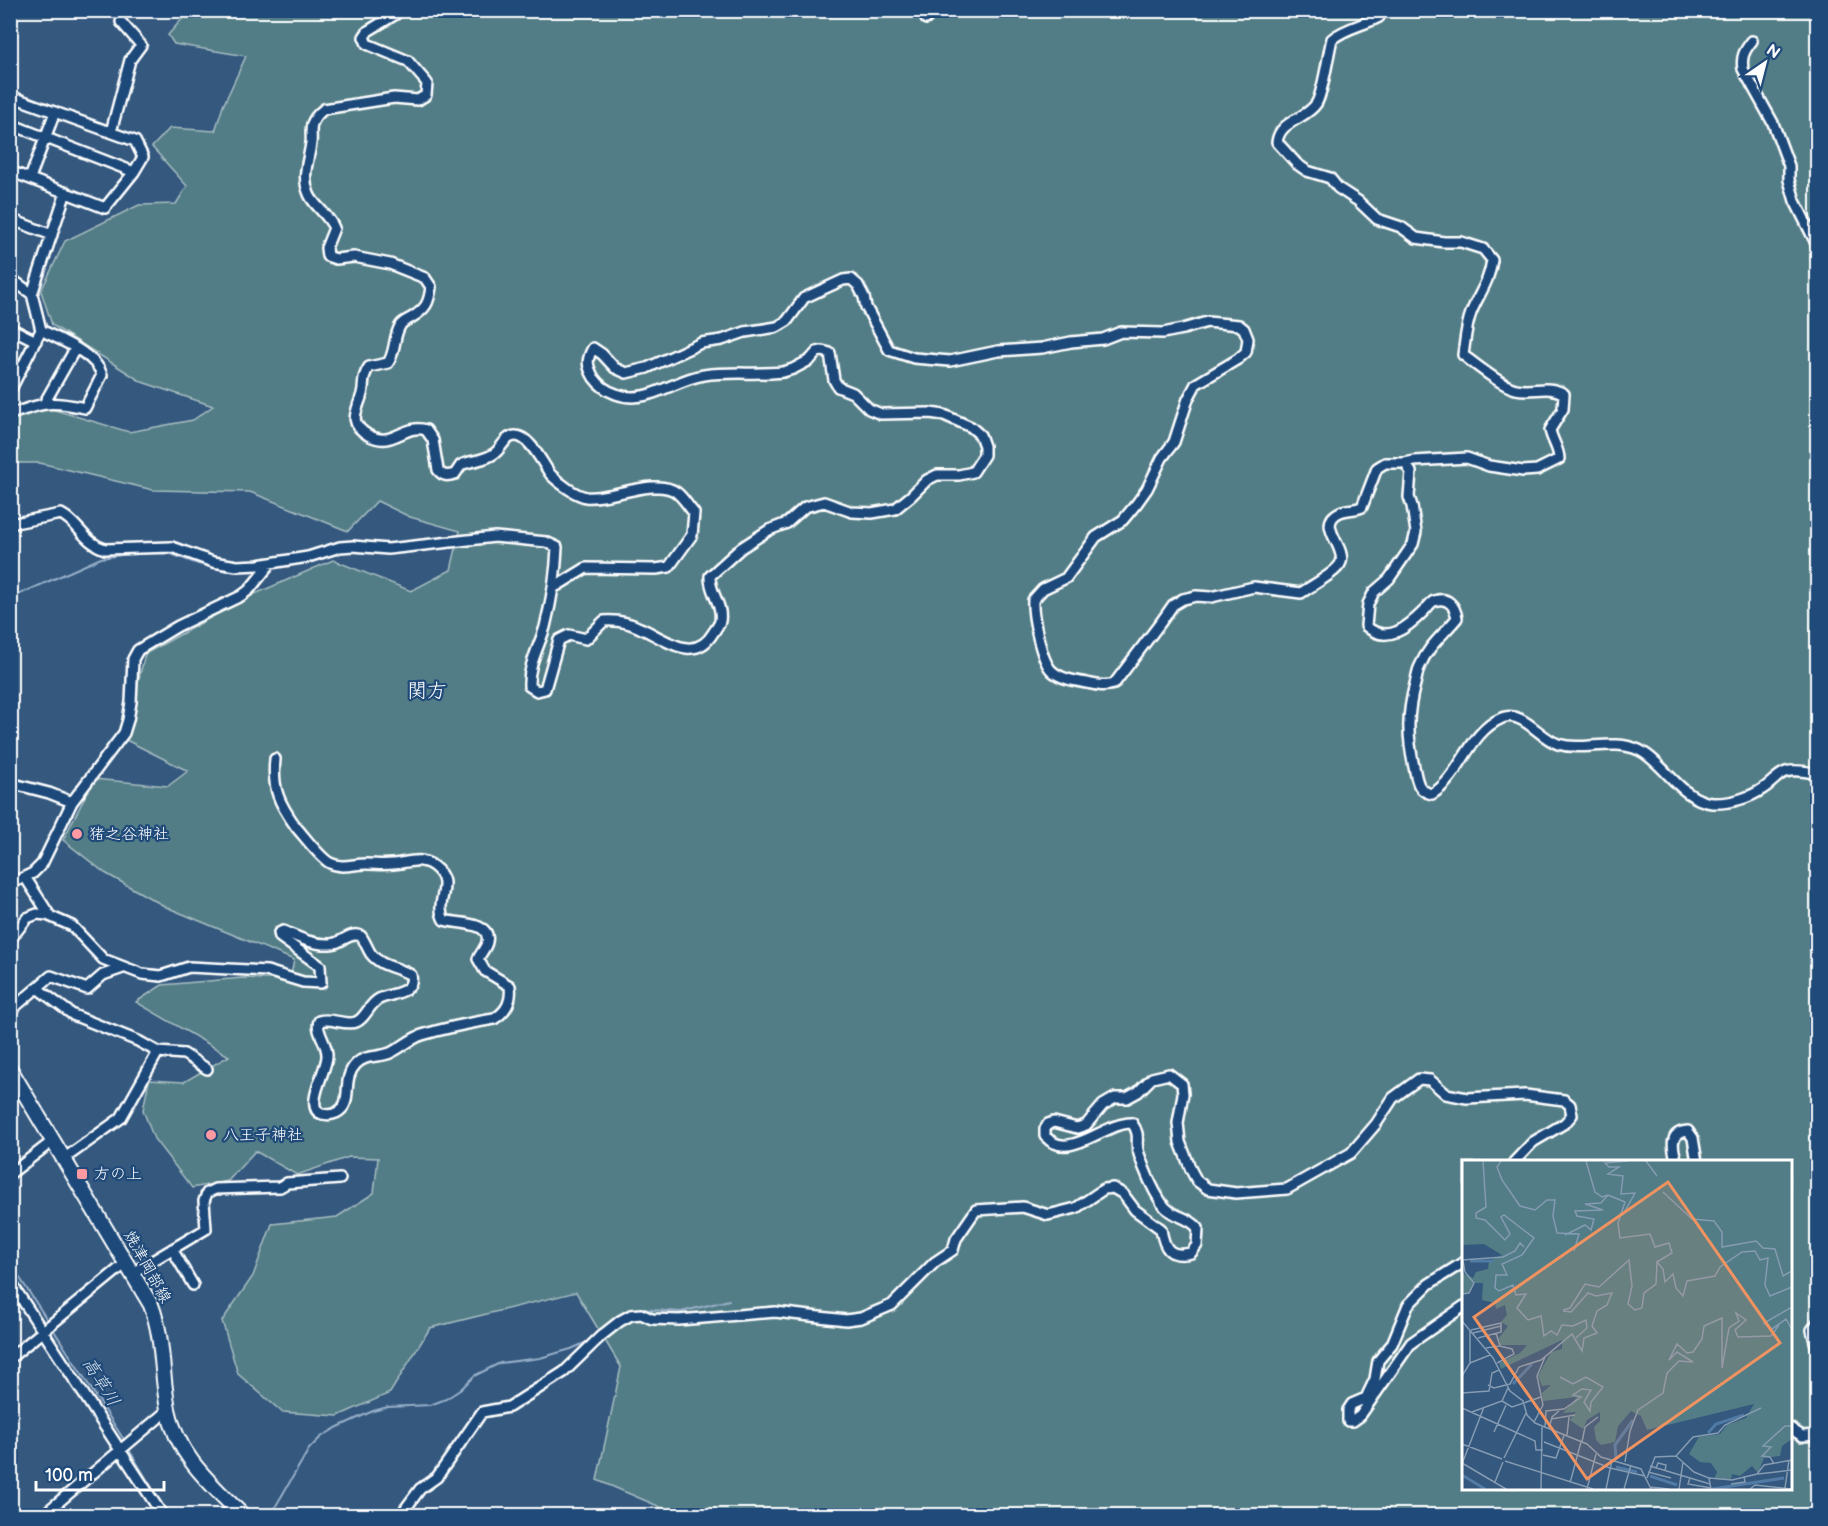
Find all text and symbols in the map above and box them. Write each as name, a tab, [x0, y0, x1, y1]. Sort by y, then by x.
north arrow	[1735, 33, 1795, 93]
text: N	[1762, 41, 1783, 63]
district label: 関方	[407, 679, 447, 703]
place label: 猪之谷神社	[89, 825, 169, 844]
marker: 猪之谷神社	[70, 827, 84, 841]
place label: 八王子神社	[223, 1126, 303, 1145]
marker: 八王子神社	[204, 1128, 218, 1142]
inset map	[1462, 1160, 1792, 1490]
place label: 方の上	[94, 1165, 142, 1184]
marker: 方の上	[75, 1167, 89, 1181]
street label: 焼津岡部線	[119, 1227, 175, 1307]
water label: 高草川	[78, 1354, 124, 1410]
scale bar	[36, 1454, 164, 1492]
text: 100 m	[45, 1465, 93, 1486]

